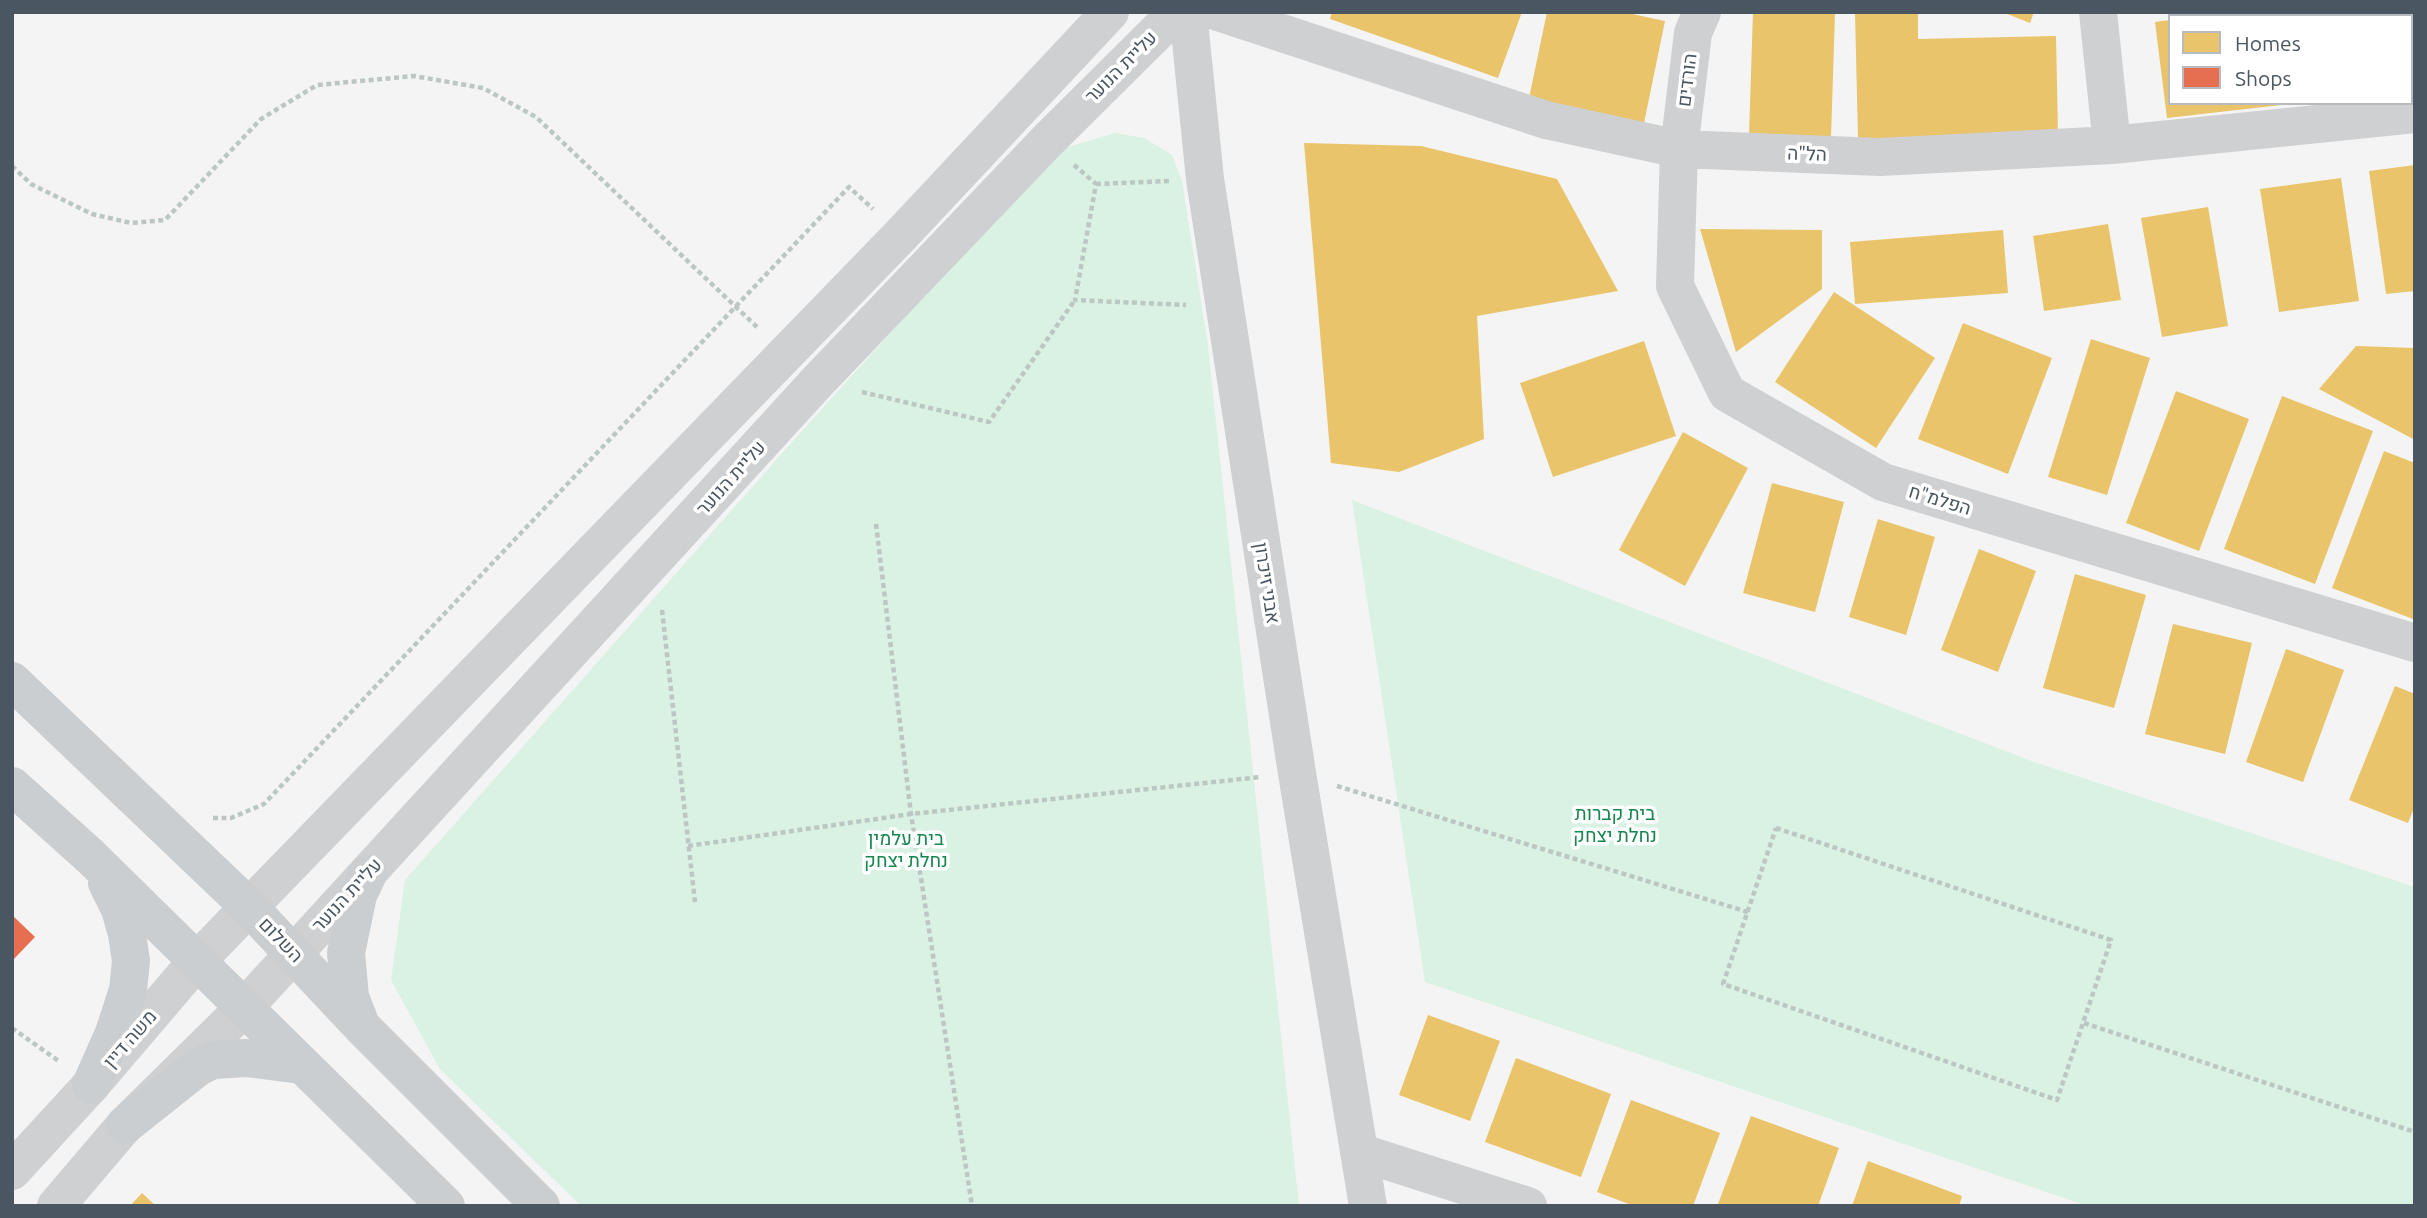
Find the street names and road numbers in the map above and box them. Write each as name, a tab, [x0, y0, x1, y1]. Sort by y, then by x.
street label: עליית הנוער	[1080, 26, 1162, 108]
street label: הורדים	[1672, 52, 1702, 108]
street label: הל"ה	[1787, 142, 1827, 166]
street label: עליית הנוער	[692, 436, 770, 520]
street label: הפלמ"ח	[1906, 480, 1974, 520]
street label: אבני זיכרון	[1249, 541, 1285, 625]
street label: עליית הנוער	[307, 853, 387, 937]
street label: השלום	[254, 913, 308, 967]
street label: משה דיין	[99, 1005, 161, 1073]

